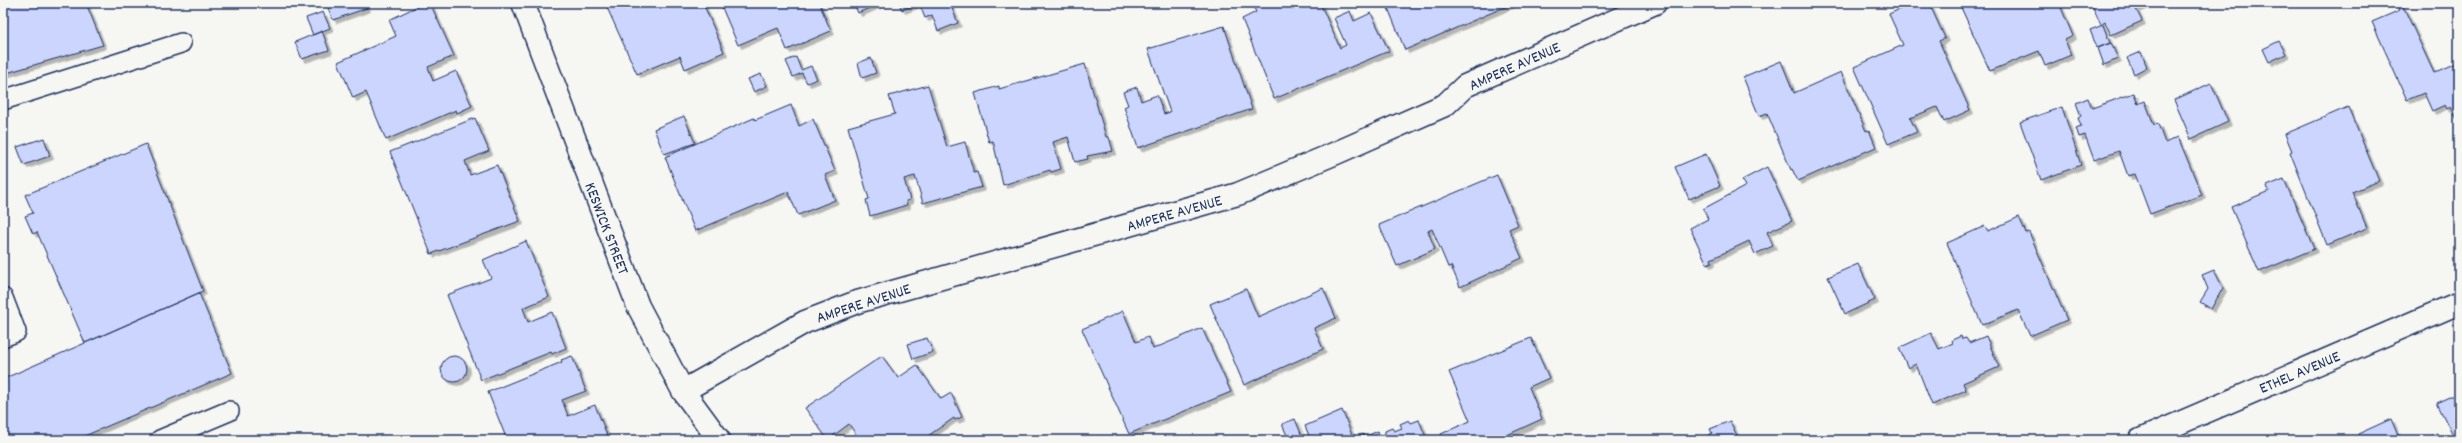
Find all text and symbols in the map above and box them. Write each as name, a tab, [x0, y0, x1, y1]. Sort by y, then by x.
street label: AMPERE AVENUE	[1466, 37, 1565, 98]
street label: KESWICK STREET	[578, 179, 634, 279]
street label: AMPERE AVENUE	[1124, 190, 1226, 239]
street label: AMPERE AVENUE	[814, 278, 915, 330]
street label: ETHEL AVENUE	[2256, 346, 2345, 401]

